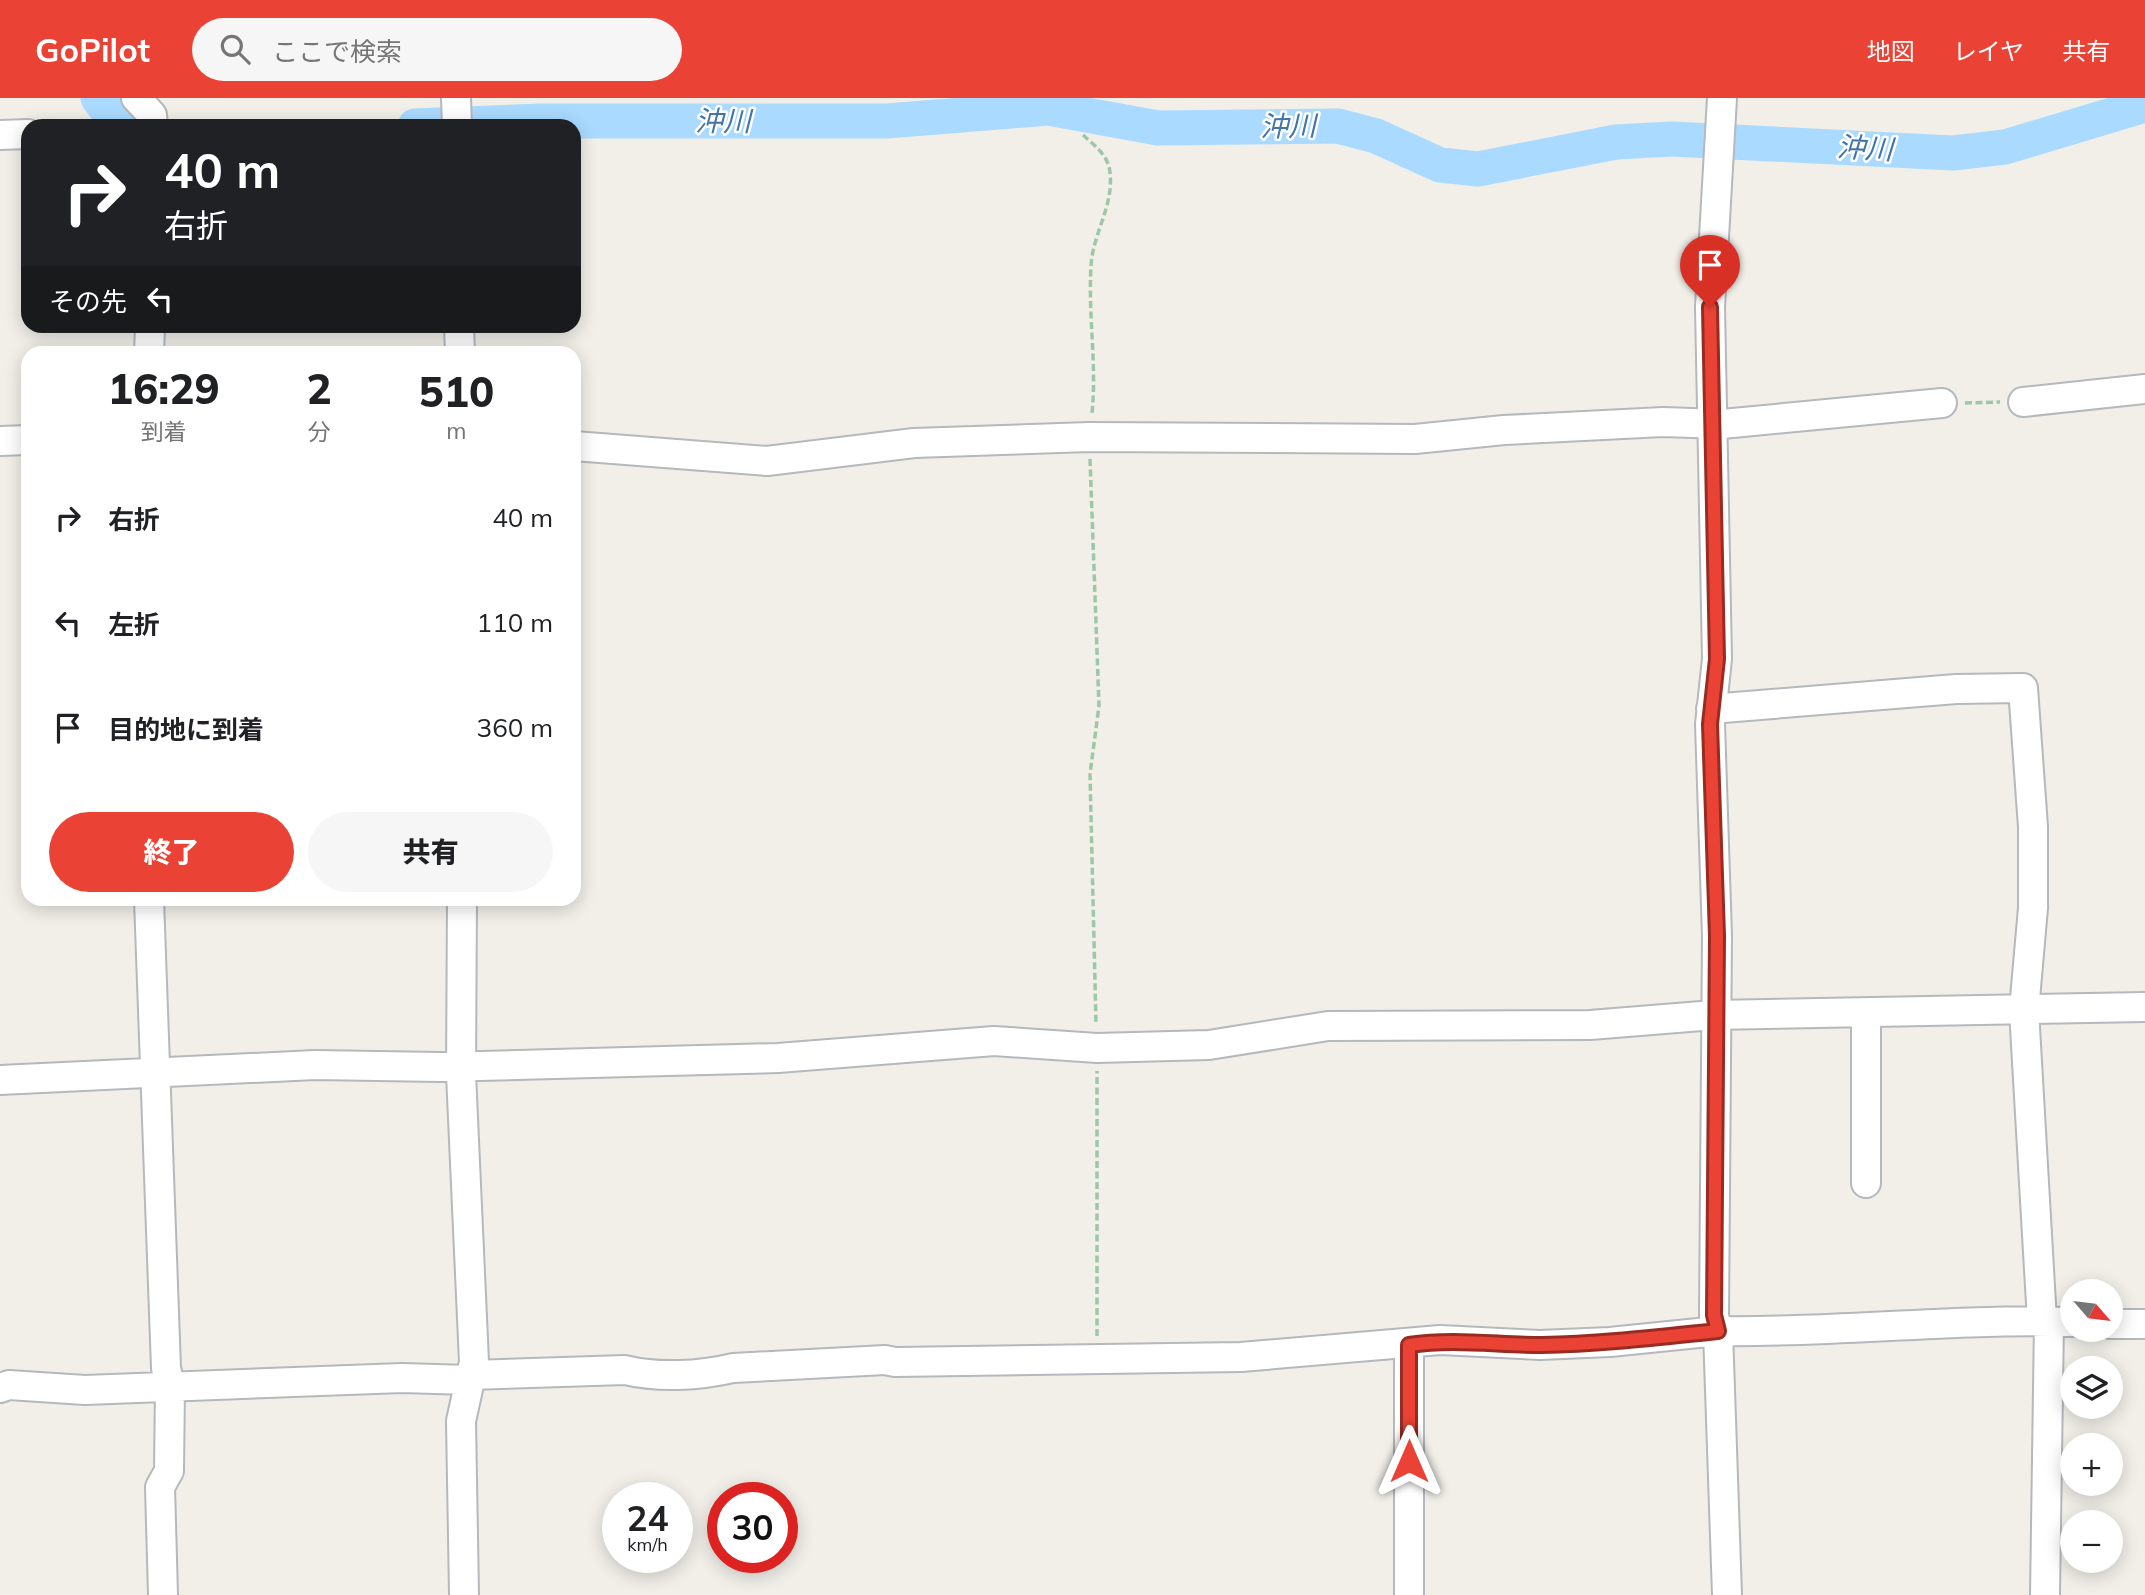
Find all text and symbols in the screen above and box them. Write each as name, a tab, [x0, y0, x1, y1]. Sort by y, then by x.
search box	[192, 18, 682, 81]
text: GoPilot	[35, 29, 150, 70]
icon: search	[216, 30, 254, 68]
text: ここで検索	[272, 35, 402, 68]
text: 地図	[1867, 36, 1915, 66]
text: レイヤ	[1953, 36, 2024, 66]
text: 共有	[2062, 36, 2110, 66]
water label: 沖川	[695, 103, 754, 138]
water label: 沖川	[1260, 107, 1319, 143]
water label: 沖川	[1836, 129, 1897, 167]
text: 40 m	[164, 139, 280, 200]
icon: right	[49, 147, 140, 238]
text: 右折	[164, 205, 228, 245]
pin	[1680, 235, 1740, 307]
icon: arrive	[1691, 246, 1729, 284]
icon: left	[141, 280, 179, 318]
text: その先	[49, 285, 127, 318]
text: 16:29	[108, 362, 220, 415]
text: 2	[306, 362, 332, 415]
text: 510	[419, 365, 494, 418]
text: m	[446, 416, 466, 445]
text: 到着	[141, 417, 187, 446]
text: 分	[308, 417, 331, 446]
icon: right	[49, 499, 87, 537]
text: 40 m	[492, 501, 553, 534]
text: 右折	[108, 503, 160, 536]
icon: left	[49, 604, 87, 642]
text: 110 m	[477, 606, 553, 639]
text: 左折	[108, 608, 160, 641]
icon: arrive	[49, 709, 87, 747]
text: 360 m	[477, 711, 553, 744]
text: 目的地に到着	[108, 713, 264, 746]
button: 終了	[49, 812, 294, 892]
button: 共有	[308, 812, 553, 892]
north arrow	[2060, 1279, 2123, 1342]
map controls	[2060, 1279, 2123, 1573]
button: layers	[2060, 1356, 2123, 1419]
position arrow	[1372, 1424, 1446, 1498]
button: +	[2060, 1433, 2123, 1496]
speed limit sign: 30	[707, 1482, 798, 1573]
text: 24	[626, 1496, 669, 1540]
button: −	[2060, 1510, 2123, 1573]
text: km/h	[627, 1533, 668, 1556]

